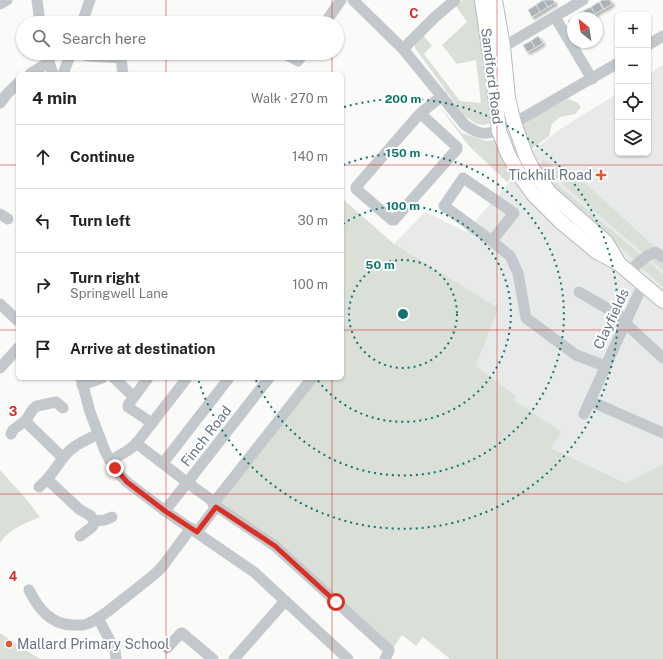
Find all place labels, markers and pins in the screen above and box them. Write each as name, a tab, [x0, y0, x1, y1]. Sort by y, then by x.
place label: Tickhill Road	[508, 167, 592, 183]
marker: Tickhill Road	[595, 169, 607, 181]
centre of rings	[396, 307, 410, 321]
place label: Mallard Primary School	[17, 636, 169, 652]
marker: Mallard Primary School	[4, 639, 14, 649]

